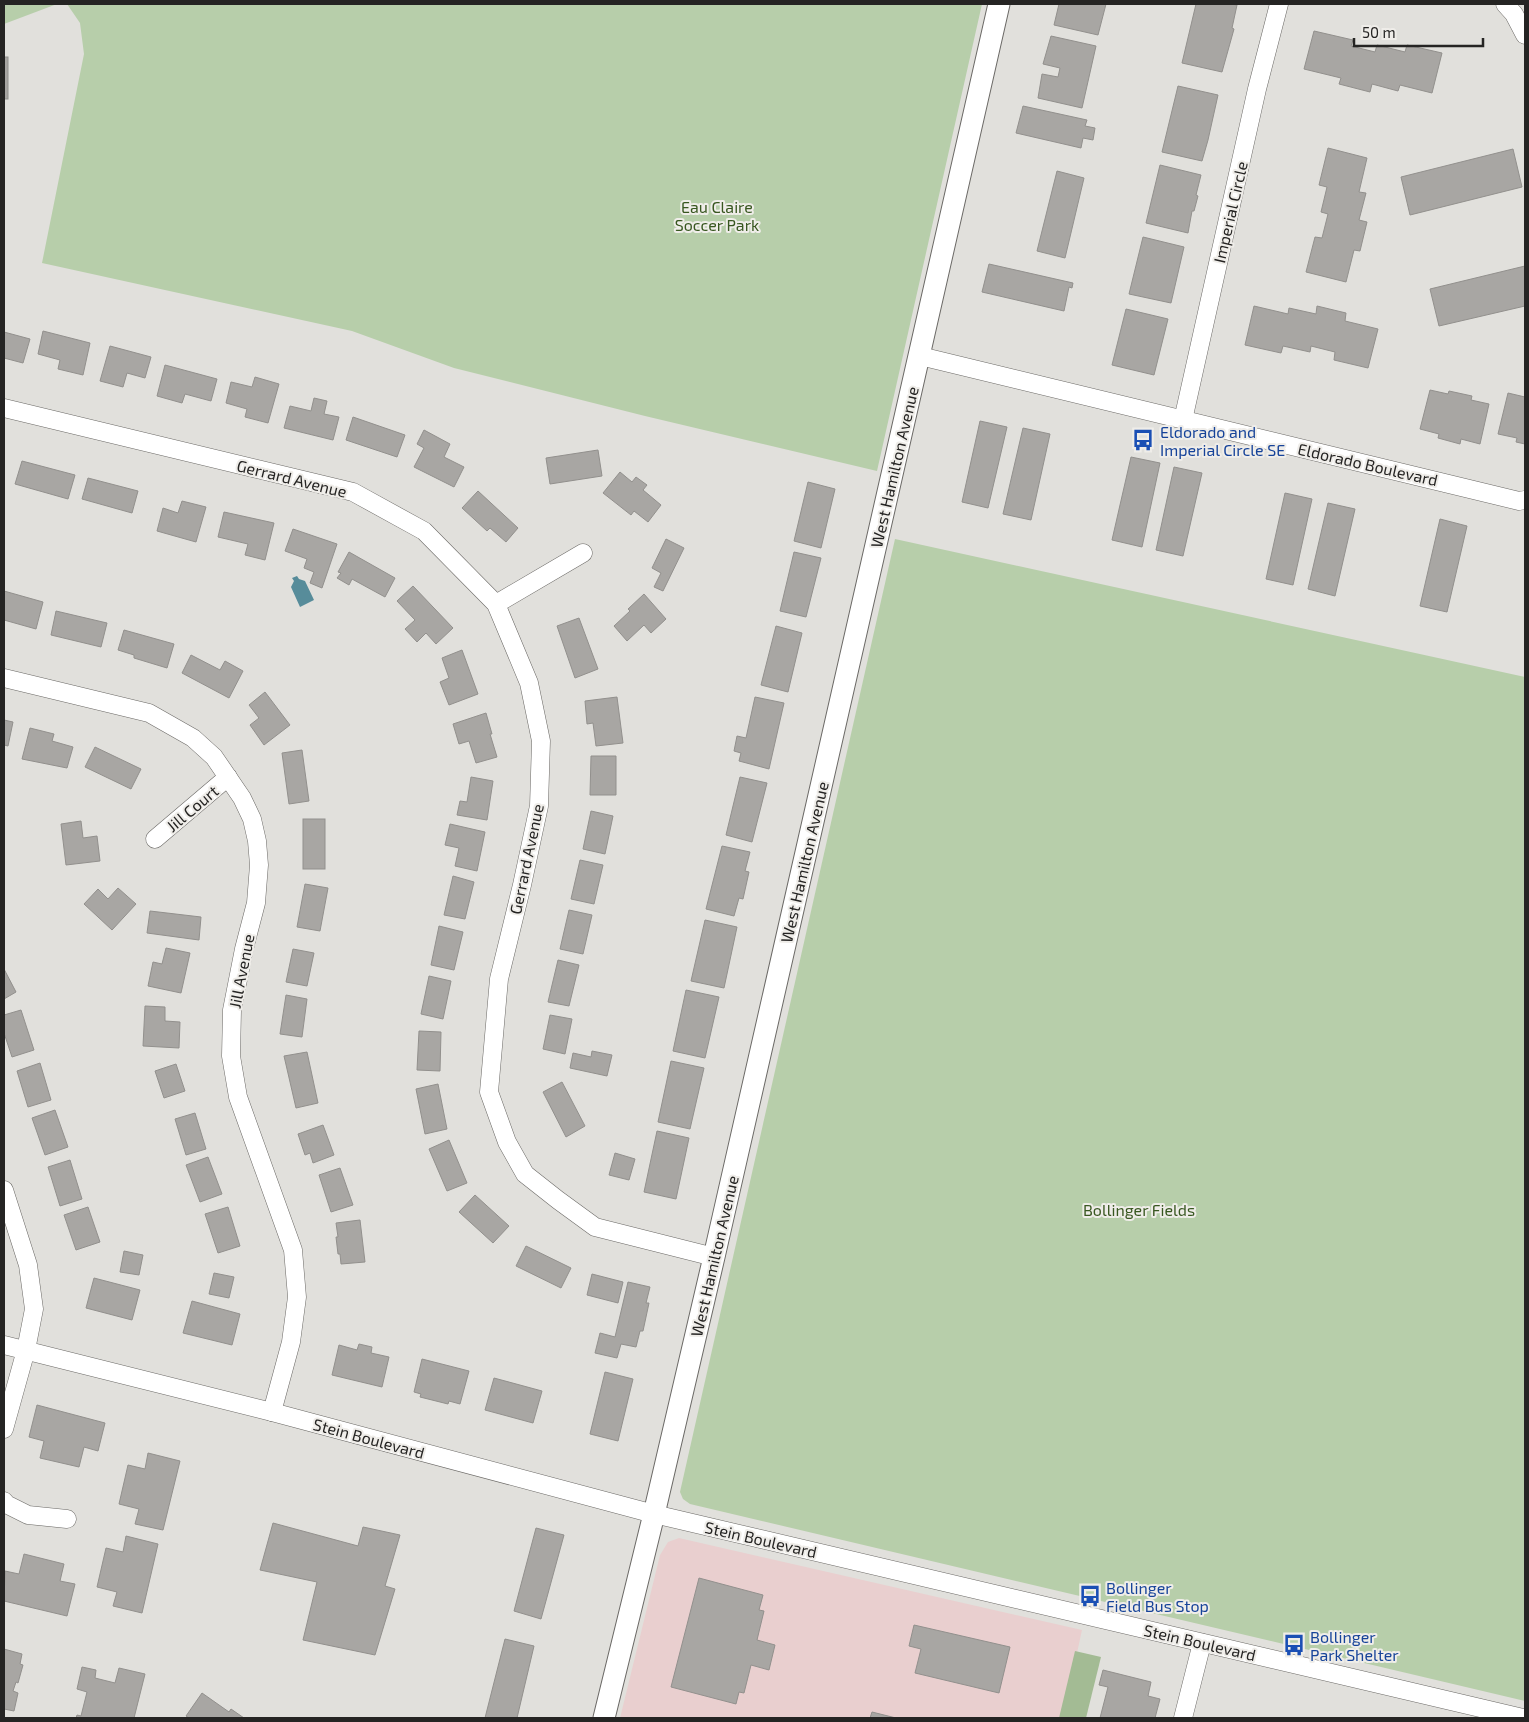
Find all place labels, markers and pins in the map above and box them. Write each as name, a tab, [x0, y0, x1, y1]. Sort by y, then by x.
place label: Eldorado and Imperial Circle SE	[1160, 422, 1285, 459]
bus stop icon: Eldorado and Imperial Circle SE	[1130, 427, 1156, 453]
place label: Bollinger Field Bus Stop	[1106, 1578, 1209, 1615]
bus stop icon: Bollinger Field Bus Stop	[1077, 1583, 1103, 1609]
place label: Bollinger Park Shelter	[1310, 1627, 1399, 1664]
bus stop icon: Bollinger Park Shelter	[1281, 1632, 1307, 1658]

